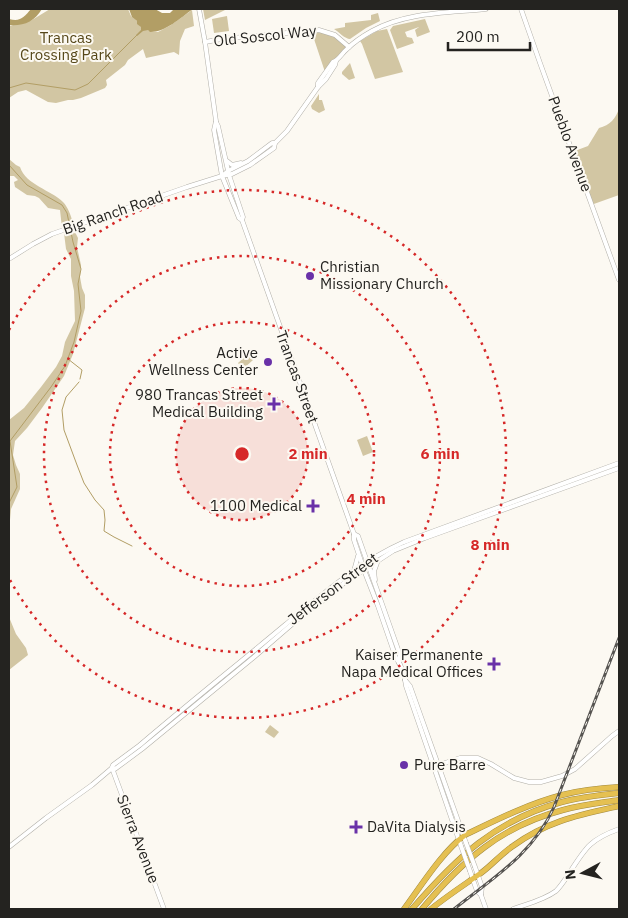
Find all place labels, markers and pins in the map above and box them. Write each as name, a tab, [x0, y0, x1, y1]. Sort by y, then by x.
place label: Christian Missionary Church	[320, 257, 444, 293]
marker: Christian Missionary Church	[304, 270, 316, 282]
place label: Active Wellness Center	[149, 343, 258, 379]
marker: Active Wellness Center	[262, 356, 274, 368]
place label: 980 Trancas Street Medical Building	[135, 385, 263, 421]
marker: 980 Trancas Street Medical Building	[267, 397, 281, 411]
centre of rings	[233, 445, 251, 463]
place label: 1100 Medical	[210, 496, 302, 515]
marker: 1100 Medical	[306, 499, 320, 513]
place label: Kaiser Permanente Napa Medical Offices	[341, 645, 483, 681]
marker: Kaiser Permanente Napa Medical Offices	[487, 657, 501, 671]
place label: Pure Barre	[414, 755, 486, 774]
marker: Pure Barre	[398, 759, 410, 771]
place label: DaVita Dialysis	[367, 817, 466, 836]
marker: DaVita Dialysis	[349, 820, 363, 834]

